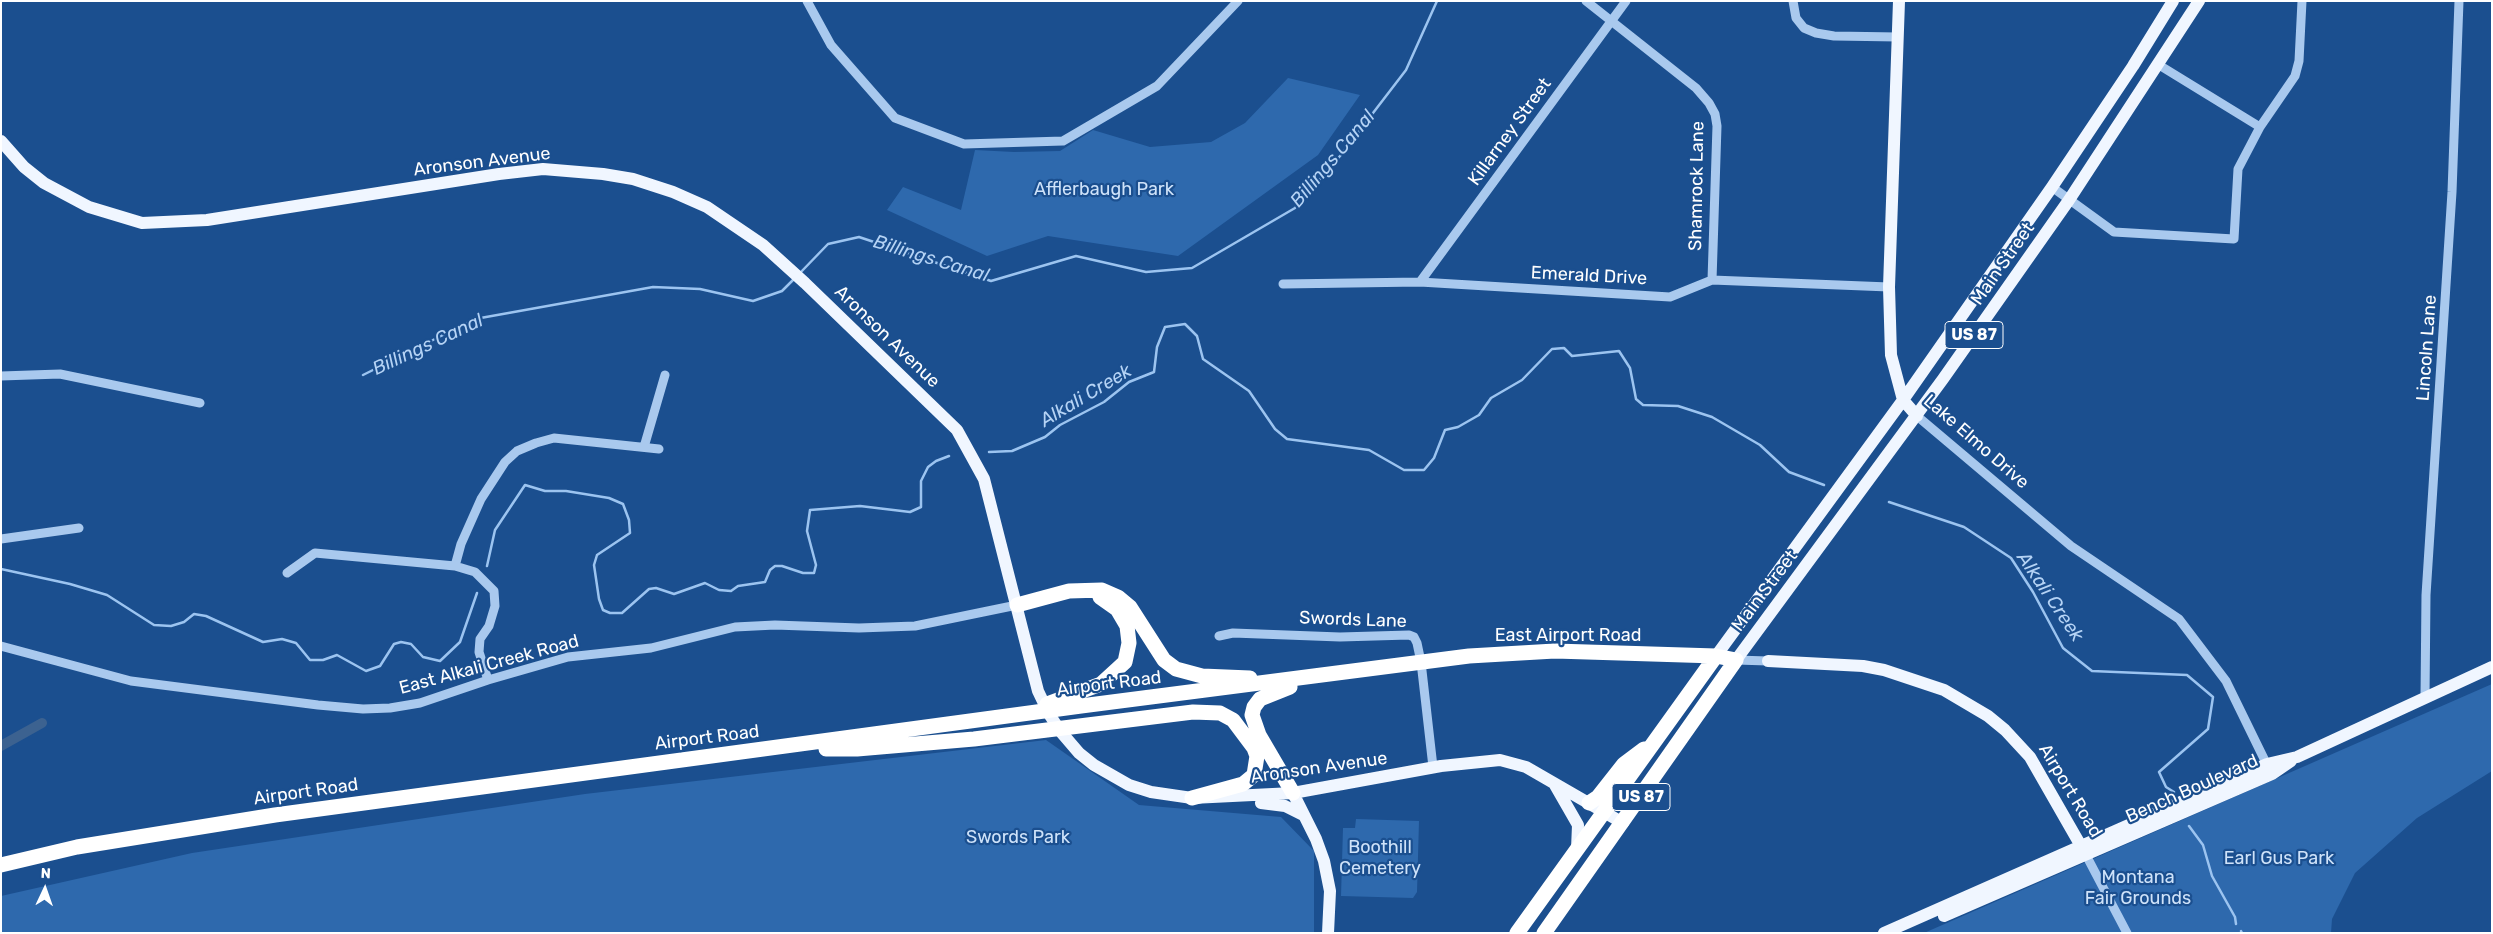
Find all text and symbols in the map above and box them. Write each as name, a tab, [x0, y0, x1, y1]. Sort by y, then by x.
street label: Killarney Street	[1464, 74, 1556, 190]
water label: Billings Canal	[1286, 106, 1380, 212]
street label: Shamrock Lane	[1685, 121, 1709, 251]
street label: Aronson Avenue	[412, 143, 552, 181]
park label: Afflerbaugh Park	[1034, 179, 1174, 201]
street label: Main Street	[1967, 219, 2039, 309]
water label: Billings Canal	[870, 231, 992, 287]
street label: Emerald Drive	[1530, 262, 1648, 290]
street label: Aronson Avenue	[830, 281, 944, 393]
street label: Lincoln Lane	[2413, 294, 2441, 402]
water label: Billings Canal	[369, 309, 487, 381]
road number: US 87	[1945, 322, 2003, 348]
water label: Alkali Creek	[1036, 360, 1136, 432]
street label: Lake Elmo Drive	[1919, 390, 2033, 494]
street label: Main Street	[1728, 546, 1802, 636]
water label: Alkali Creek	[2012, 548, 2088, 646]
street label: Swords Lane	[1299, 607, 1407, 633]
street label: East Airport Road	[1495, 625, 1641, 647]
street label: East Alkali Creek Road	[397, 631, 581, 699]
street label: Airport Road	[1055, 667, 1163, 701]
street label: Airport Road	[653, 721, 761, 755]
street label: Airport Road	[2034, 740, 2106, 842]
street label: Aronson Avenue	[1249, 748, 1389, 788]
street label: Bench Boulevard	[2122, 750, 2262, 828]
street label: Airport Road	[252, 774, 360, 810]
road number: US 87	[1612, 784, 1670, 810]
park label: Swords Park	[966, 827, 1070, 849]
park label: Boothill Cemetery	[1339, 837, 1421, 880]
park label: Earl Gus Park	[2224, 848, 2334, 870]
north arrow	[20, 864, 70, 914]
text: N	[40, 865, 51, 882]
park label: Montana Fair Grounds	[2085, 867, 2191, 910]

